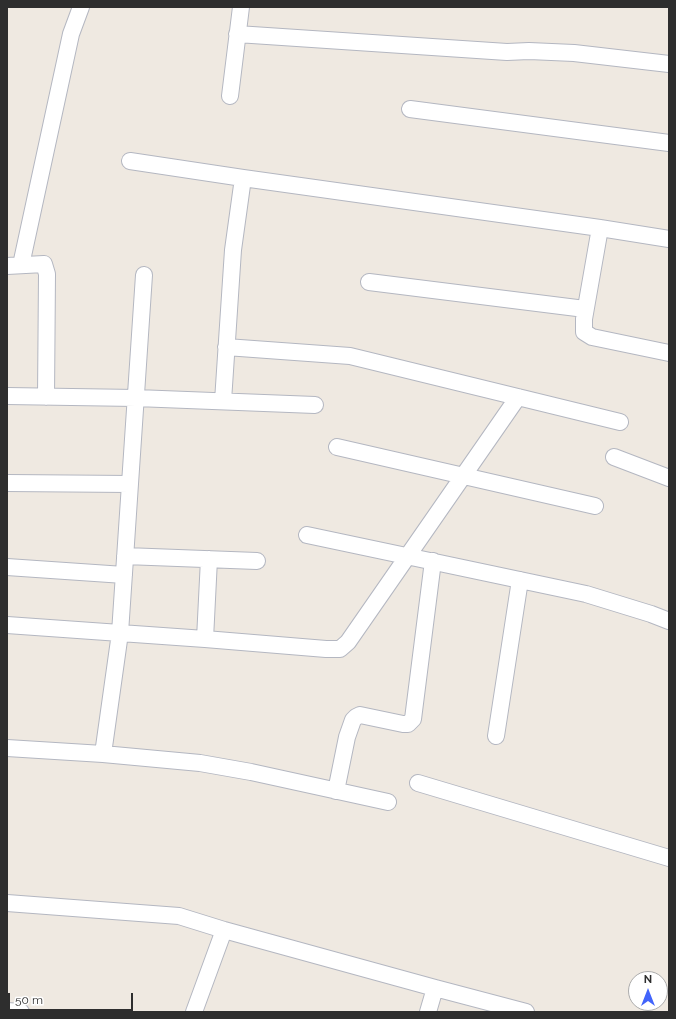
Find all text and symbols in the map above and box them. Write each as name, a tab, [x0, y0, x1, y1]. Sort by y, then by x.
north arrow	[628, 971, 668, 1011]
text: N	[644, 973, 652, 986]
scale bar	[10, 985, 135, 1011]
text: 50 m	[15, 993, 43, 1007]

